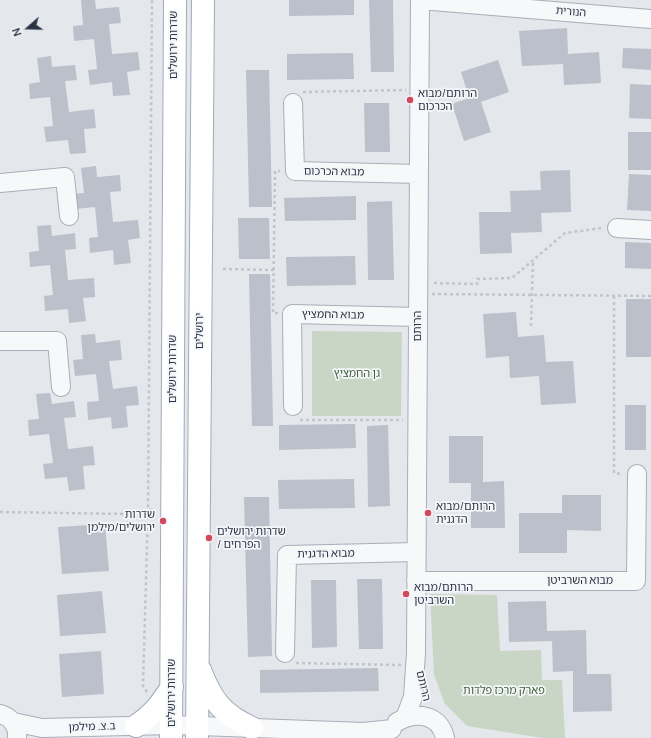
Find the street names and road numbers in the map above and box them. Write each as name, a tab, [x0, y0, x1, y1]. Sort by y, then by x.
street label: הנורית	[555, 4, 587, 20]
street label: שדרות ירושלים	[167, 11, 181, 79]
street label: מבוא הכרכום	[304, 165, 364, 179]
street label: מבוא החמציץ	[302, 308, 364, 322]
street label: הרותם	[411, 310, 425, 342]
street label: ירושלים	[193, 313, 207, 349]
street label: שדרות ירושלים	[166, 335, 180, 403]
street label: מבוא הדגנית	[297, 547, 355, 561]
street label: מבוא השרביטן	[547, 574, 613, 588]
street label: שדרות ירושלים	[165, 659, 179, 727]
street label: הרותם	[413, 669, 433, 703]
street label: ב.צ. מילמן	[68, 720, 116, 734]

